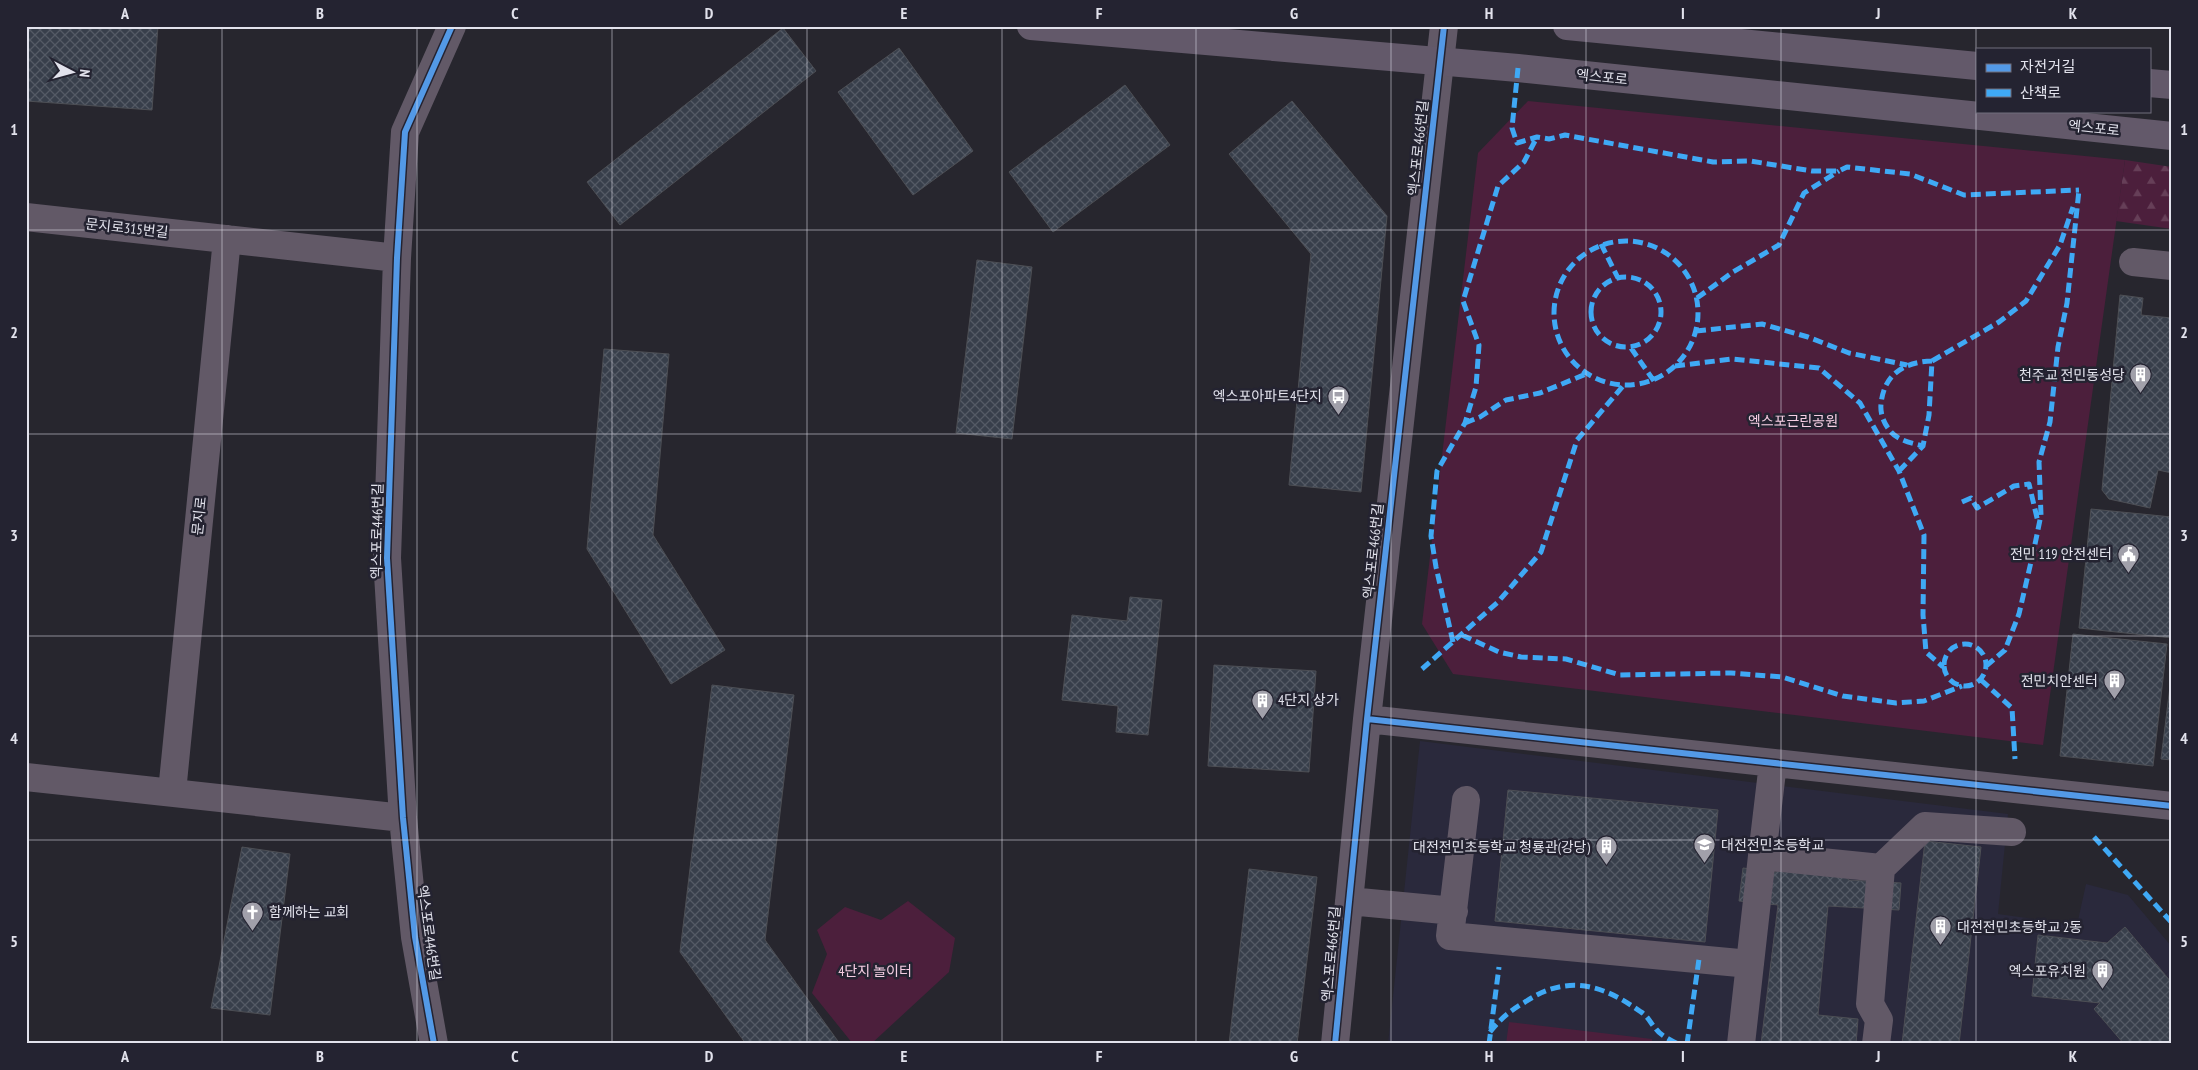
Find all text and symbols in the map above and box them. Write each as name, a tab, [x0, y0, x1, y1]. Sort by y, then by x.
text: A	[120, 3, 130, 23]
text: B	[316, 3, 324, 23]
text: C	[511, 3, 519, 23]
text: D	[705, 3, 714, 23]
text: E	[901, 3, 908, 23]
text: F	[1096, 3, 1103, 23]
text: G	[1290, 3, 1298, 23]
text: H	[1485, 3, 1493, 23]
text: I	[1681, 3, 1685, 23]
text: J	[1875, 3, 1880, 23]
text: K	[2069, 3, 2078, 23]
north arrow	[48, 48, 98, 98]
legend	[1976, 48, 2150, 112]
text: 자전거길	[2020, 57, 2075, 76]
street label: 엑스포로	[1575, 65, 1629, 89]
text: N	[76, 69, 94, 78]
text: 산책로	[2020, 83, 2061, 102]
street label: 엑스포로466번길	[1404, 99, 1432, 197]
street label: 엑스포로	[2067, 116, 2121, 140]
text: 1	[10, 119, 18, 139]
text: 1	[2180, 119, 2188, 139]
street label: 문지로315번길	[85, 215, 169, 241]
text: 2	[10, 322, 18, 342]
text: 2	[2180, 322, 2188, 342]
building icon: 천주교 전민동성당	[2129, 363, 2153, 394]
place label: 천주교 전민동성당	[2019, 366, 2125, 384]
bus stop icon: 엑스포아파트4단지	[1326, 384, 1350, 415]
place label: 엑스포아파트4단지	[1213, 387, 1322, 405]
park label: 엑스포근린공원	[1748, 412, 1838, 430]
street label: 엑스포로446번길	[367, 483, 387, 579]
street label: 문지로	[188, 496, 210, 536]
street label: 엑스포로466번길	[1359, 502, 1387, 600]
text: 3	[10, 525, 18, 545]
text: 3	[2180, 525, 2188, 545]
public building icon: 전민 119 안전센터	[2116, 542, 2140, 573]
place label: 전민 119 안전센터	[2010, 545, 2112, 563]
building icon: 전민치안센터	[2102, 669, 2126, 700]
place label: 전민치안센터	[2021, 672, 2098, 690]
building icon: 4단지 상가	[1250, 688, 1274, 719]
place label: 4단지 상가	[1278, 691, 1339, 709]
text: 4	[10, 728, 18, 748]
text: 4	[2180, 728, 2188, 748]
school or university icon: 대전전민초등학교	[1693, 833, 1717, 864]
building icon: 대전전민초등학교 청룡관(강당)	[1594, 835, 1618, 866]
place label: 대전전민초등학교	[1721, 836, 1824, 854]
place label: 대전전민초등학교 청룡관(강당)	[1413, 838, 1591, 856]
street label: 엑스포로446번길	[413, 884, 445, 982]
church icon: 함께하는 교회	[241, 900, 265, 931]
place label: 함께하는 교회	[269, 903, 349, 921]
street label: 엑스포로466번길	[1318, 905, 1344, 1003]
building icon: 대전전민초등학교 2동	[1929, 915, 1953, 946]
place label: 대전전민초등학교 2동	[1957, 918, 2082, 936]
text: 5	[10, 931, 18, 951]
text: 5	[2180, 931, 2188, 951]
building icon: 엑스포유치원	[2090, 959, 2114, 990]
park label: 4단지 놀이터	[838, 962, 912, 980]
place label: 엑스포유치원	[2009, 962, 2086, 980]
text: A	[120, 1046, 130, 1066]
text: B	[316, 1046, 324, 1066]
text: C	[511, 1046, 519, 1066]
text: D	[705, 1046, 714, 1066]
text: E	[901, 1046, 908, 1066]
text: F	[1096, 1046, 1103, 1066]
text: G	[1290, 1046, 1298, 1066]
text: H	[1485, 1046, 1493, 1066]
text: I	[1681, 1046, 1685, 1066]
text: J	[1875, 1046, 1880, 1066]
text: K	[2069, 1046, 2078, 1066]

